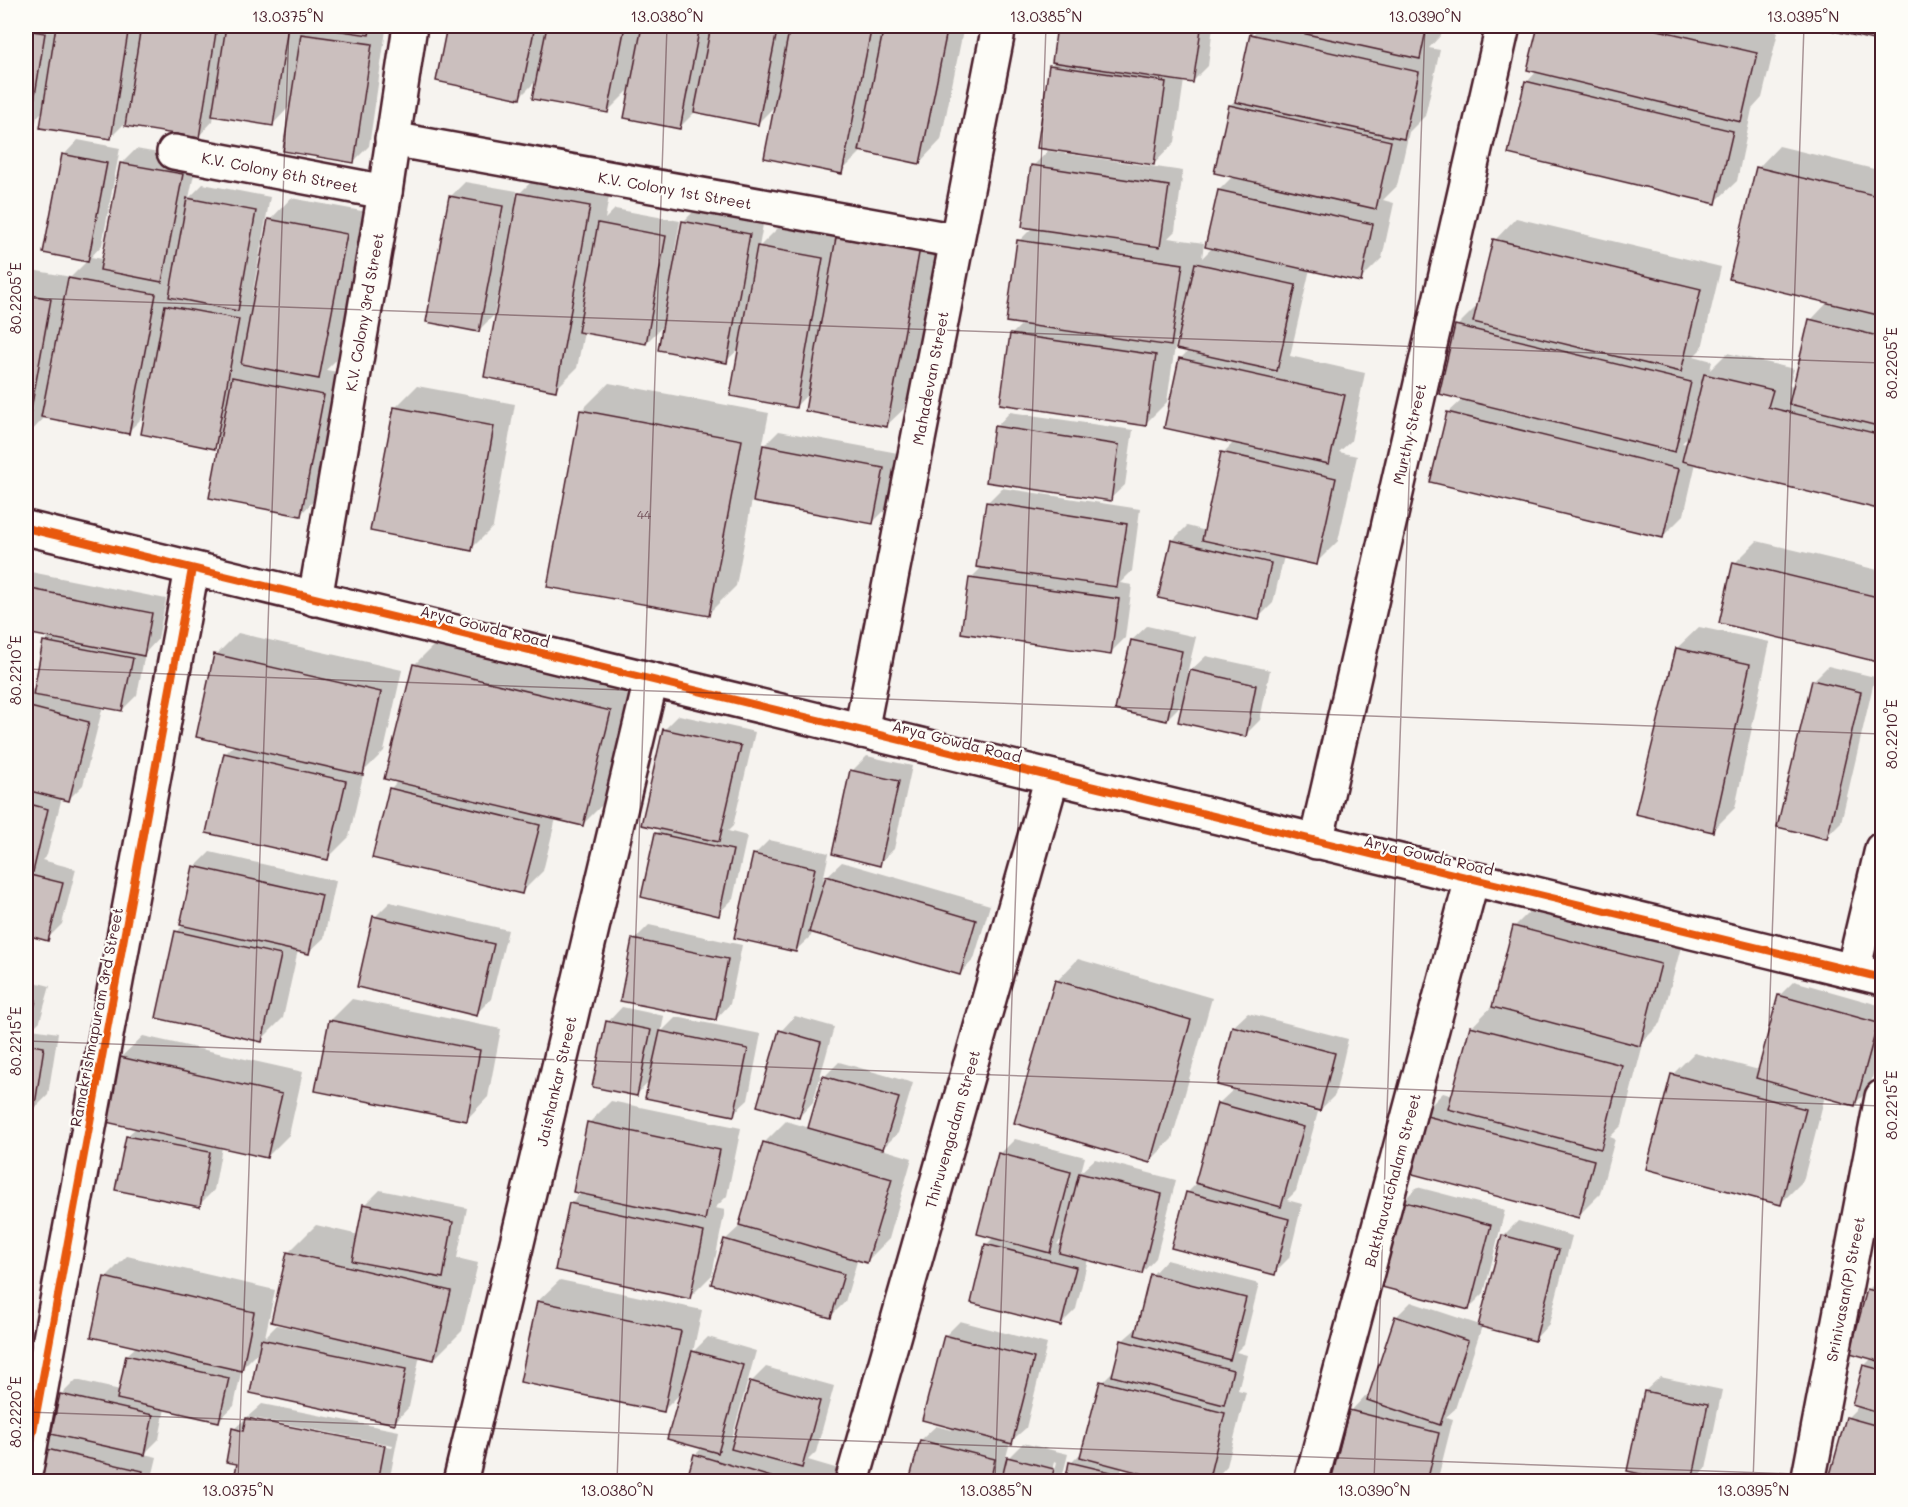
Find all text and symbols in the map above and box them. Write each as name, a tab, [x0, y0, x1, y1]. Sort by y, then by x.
text: 13.0375°N	[252, 6, 324, 26]
text: 13.0380°N	[630, 6, 704, 26]
text: 13.0385°N	[1010, 6, 1082, 26]
text: 13.0390°N	[1389, 6, 1461, 26]
text: 13.0395°N	[1767, 6, 1839, 26]
street label: K.V. Colony 6th Street	[200, 147, 360, 197]
street label: K.V. Colony 1st Street	[597, 167, 753, 213]
street label: K.V. Colony 3rd Street	[340, 231, 388, 393]
text: 80.2205°E	[5, 262, 25, 334]
street label: Mahadevan Street	[907, 309, 953, 447]
text: 80.2205°E	[1881, 327, 1901, 399]
street label: Murthy Street	[1388, 382, 1430, 486]
house number: 44	[637, 506, 651, 522]
street label: Arya Gowda Road	[418, 600, 552, 652]
text: 80.2210°E	[5, 635, 25, 705]
text: 80.2210°E	[1881, 699, 1901, 769]
street label: Arya Gowda Road	[890, 715, 1024, 767]
street label: Arya Gowda Road	[1362, 830, 1496, 880]
street label: Ramakrishnapuram 3rd Street	[65, 906, 127, 1128]
text: 80.2215°E	[5, 1006, 25, 1076]
street label: Jaishankar Street	[531, 1014, 581, 1148]
street label: Thiruvengadam Street	[920, 1047, 984, 1211]
text: 80.2215°E	[1881, 1070, 1901, 1140]
street label: Bakthavatchalam Street	[1359, 1091, 1425, 1269]
street label: Srinivasan(P) Street	[1821, 1215, 1869, 1363]
text: 80.2220°E	[5, 1376, 25, 1448]
text: 13.0375°N	[202, 1480, 274, 1500]
text: 13.0380°N	[580, 1480, 654, 1500]
text: 13.0385°N	[960, 1480, 1032, 1500]
text: 13.0390°N	[1338, 1480, 1410, 1500]
text: 13.0395°N	[1717, 1480, 1789, 1500]

